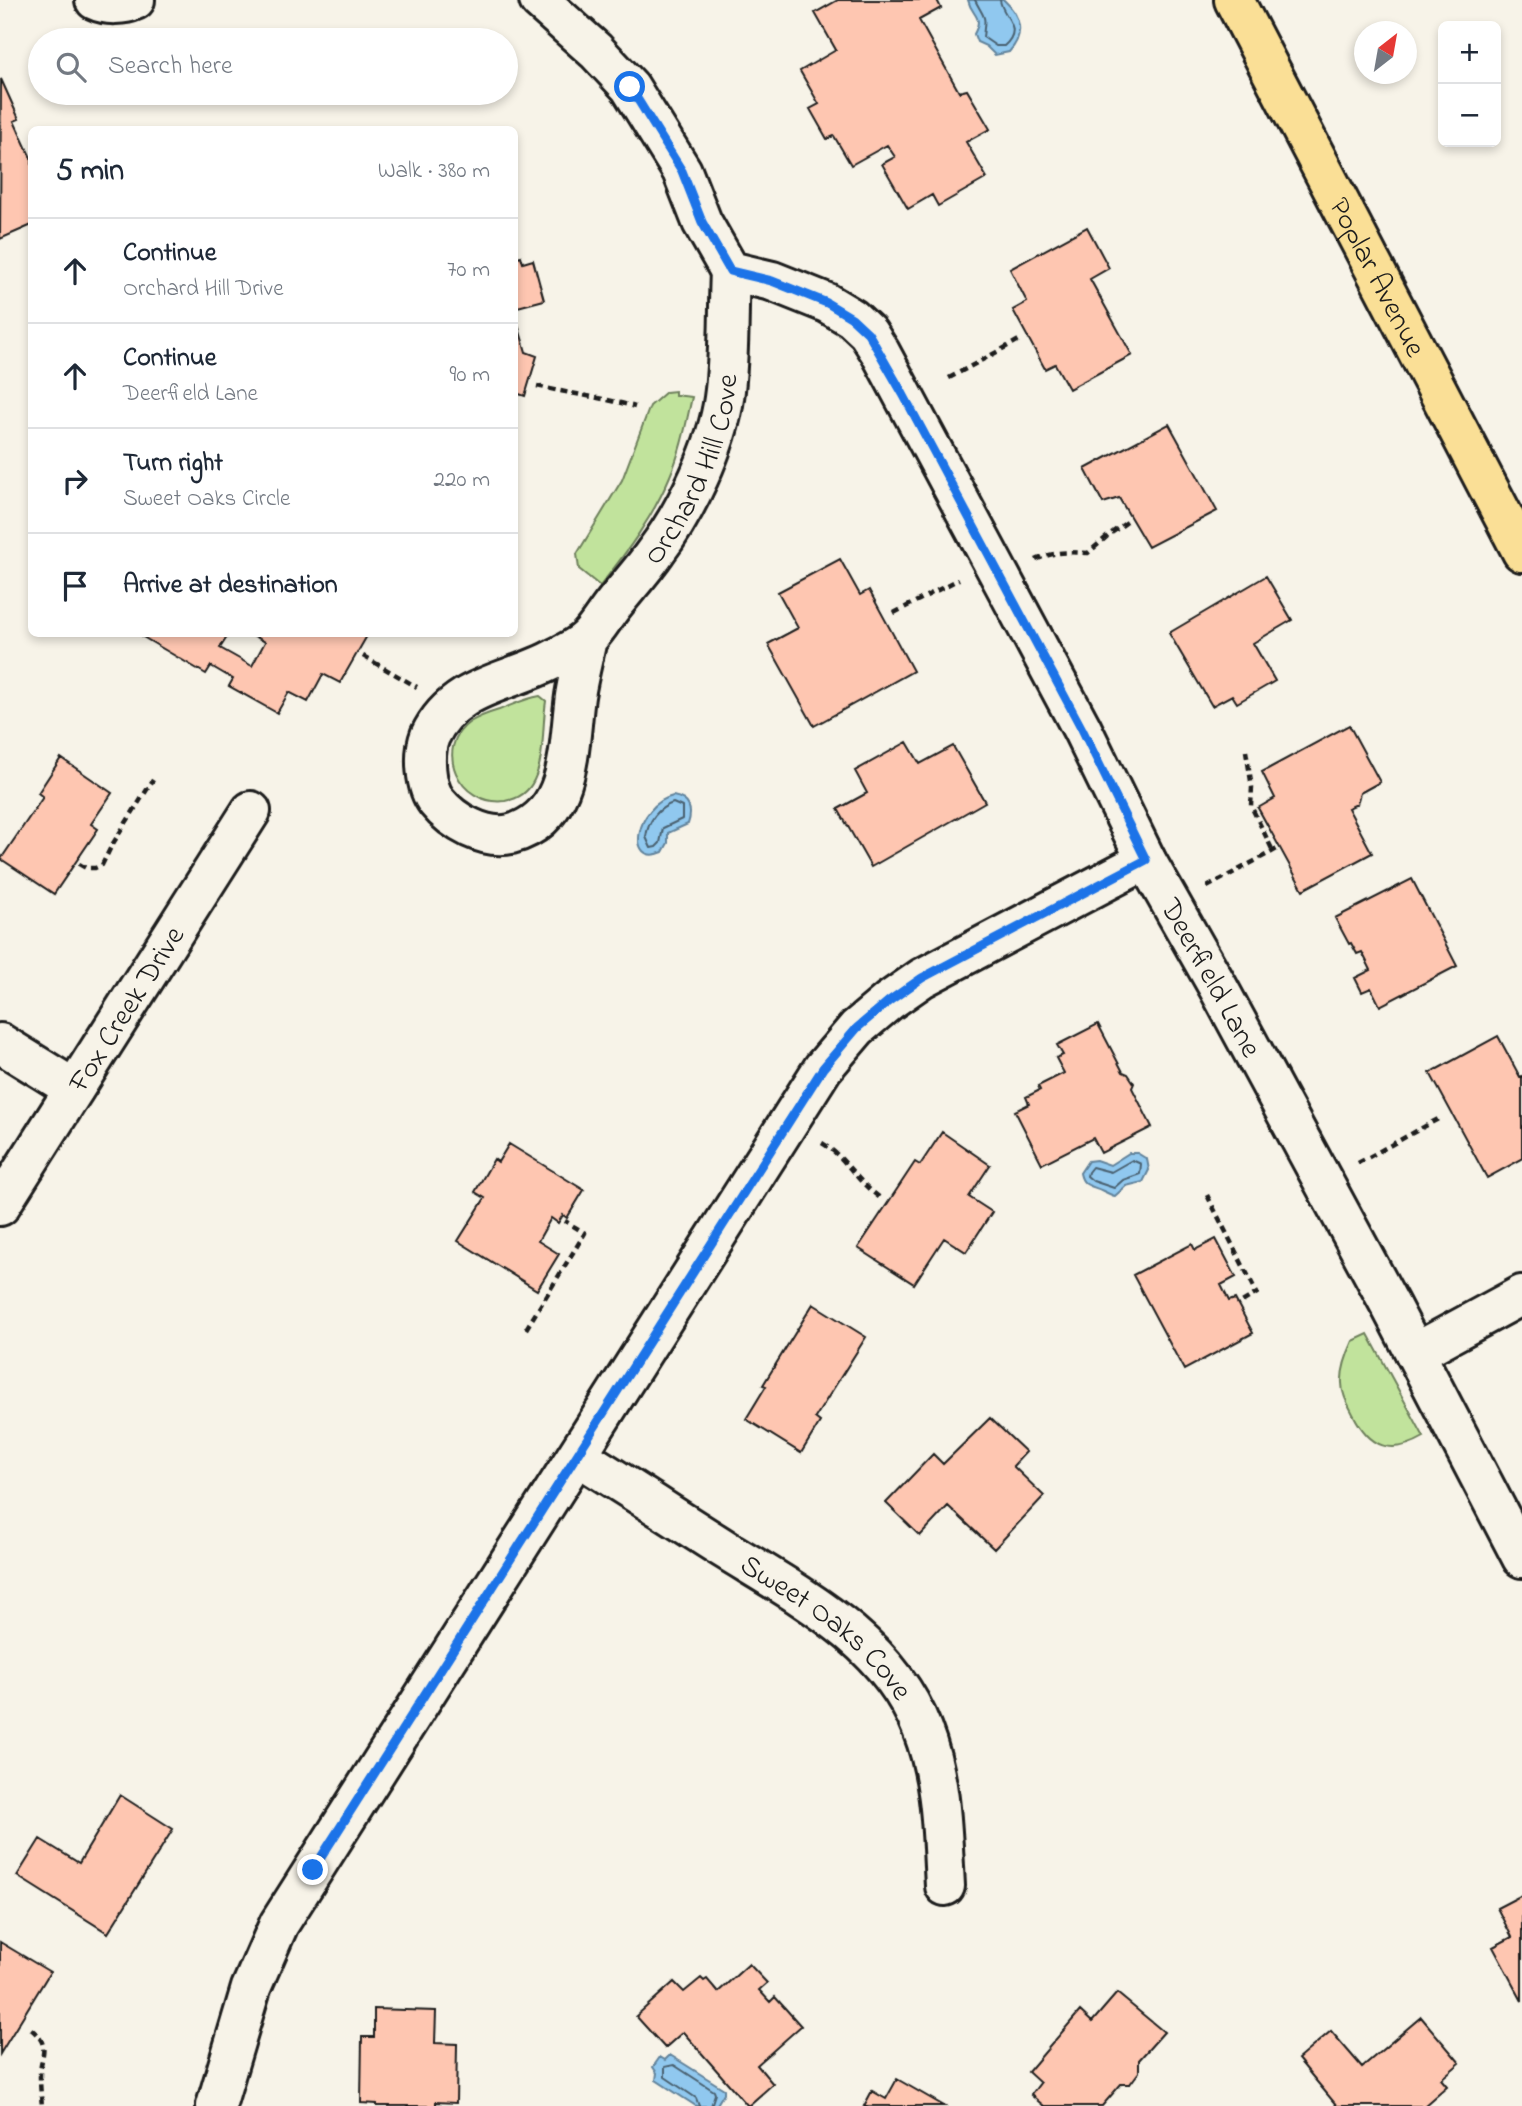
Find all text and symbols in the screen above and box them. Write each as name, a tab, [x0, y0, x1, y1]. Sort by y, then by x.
north arrow	[1354, 21, 1417, 84]
map controls	[1438, 21, 1501, 147]
button: +	[1438, 21, 1501, 84]
search box	[28, 28, 518, 105]
icon: search	[52, 48, 90, 86]
text: Search here	[108, 48, 233, 86]
route start	[614, 71, 645, 102]
button: −	[1438, 84, 1501, 147]
text: 5 min	[56, 150, 124, 194]
text: Walk · 380 m	[378, 155, 490, 188]
street label: Poplar Avenue	[1316, 191, 1436, 366]
text: Continue	[123, 235, 216, 273]
icon: ahead	[56, 252, 94, 290]
text: 70 m	[447, 254, 490, 287]
text: Orchard Hill Drive	[123, 273, 284, 306]
text: Continue	[123, 340, 216, 378]
icon: ahead	[56, 357, 94, 395]
text: 90 m	[450, 359, 490, 392]
street label: Orchard Hill Cove	[634, 372, 752, 575]
text: Deerfield Lane	[123, 378, 258, 411]
text: Turn right	[123, 445, 223, 483]
icon: right	[56, 462, 94, 500]
text: 220 m	[434, 464, 490, 497]
text: Sweet Oaks Circle	[123, 483, 290, 516]
icon: arrive	[56, 567, 94, 605]
text: Arrive at destination	[123, 567, 338, 605]
street label: Deerfield Lane	[1147, 890, 1271, 1067]
street label: Fox Creek Drive	[58, 918, 198, 1103]
street label: Sweet Oaks Cove	[731, 1545, 922, 1710]
route end	[297, 1854, 328, 1885]

